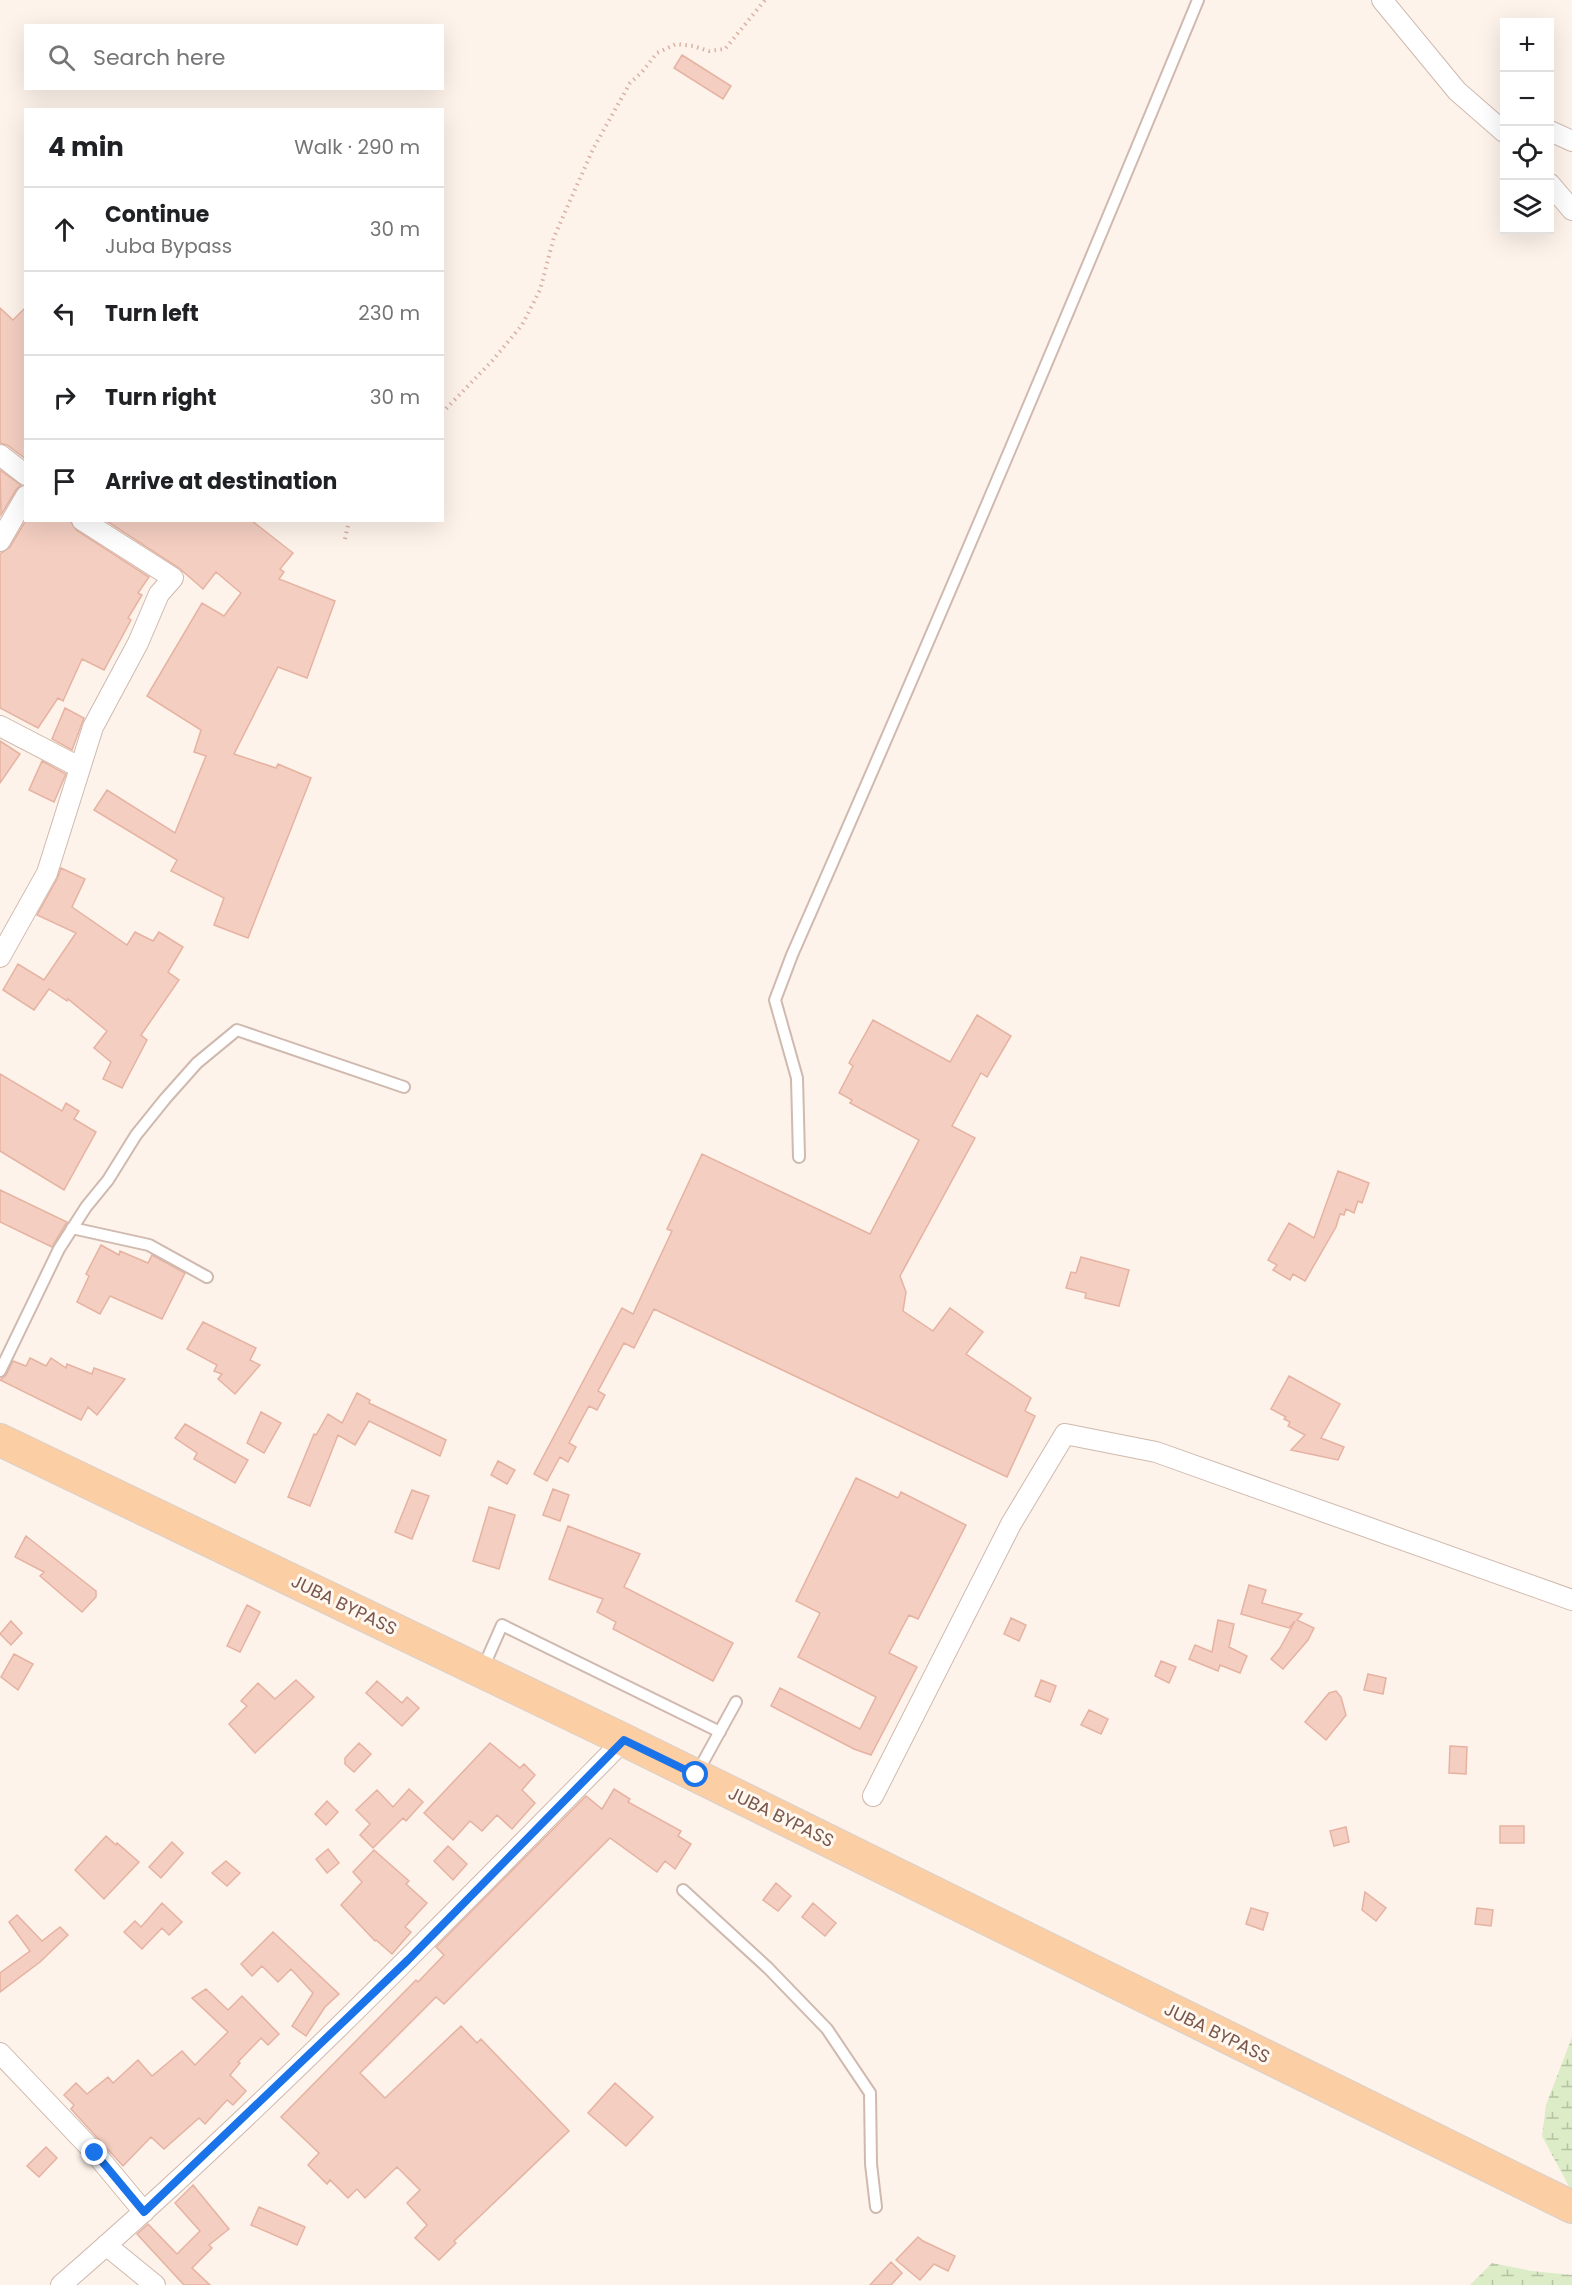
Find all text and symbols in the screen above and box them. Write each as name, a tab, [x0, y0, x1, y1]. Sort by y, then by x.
map controls	[1500, 18, 1554, 234]
button: +	[1500, 18, 1554, 72]
search box	[24, 24, 444, 90]
icon: search	[45, 41, 78, 74]
text: Search here	[93, 42, 226, 73]
button: −	[1500, 72, 1554, 126]
button: locate	[1500, 126, 1554, 180]
text: 4 min	[48, 129, 124, 165]
text: Walk · 290 m	[294, 133, 420, 161]
button: layers	[1500, 180, 1554, 234]
text: Continue	[105, 199, 209, 230]
icon: ahead	[48, 213, 81, 246]
text: 30 m	[370, 215, 420, 243]
text: Juba Bypass	[105, 232, 232, 260]
icon: left	[48, 297, 81, 330]
text: Turn left	[105, 298, 199, 329]
text: 230 m	[358, 299, 420, 327]
icon: right	[48, 381, 81, 414]
text: Turn right	[105, 382, 216, 413]
text: 30 m	[370, 383, 420, 411]
icon: arrive	[48, 465, 81, 498]
text: Arrive at destination	[105, 466, 337, 497]
street label: JUBA BYPASS	[287, 1568, 401, 1641]
route start	[682, 1761, 708, 1787]
street label: JUBA BYPASS	[724, 1780, 838, 1853]
street label: JUBA BYPASS	[1160, 1996, 1274, 2069]
route end	[81, 2139, 107, 2165]

